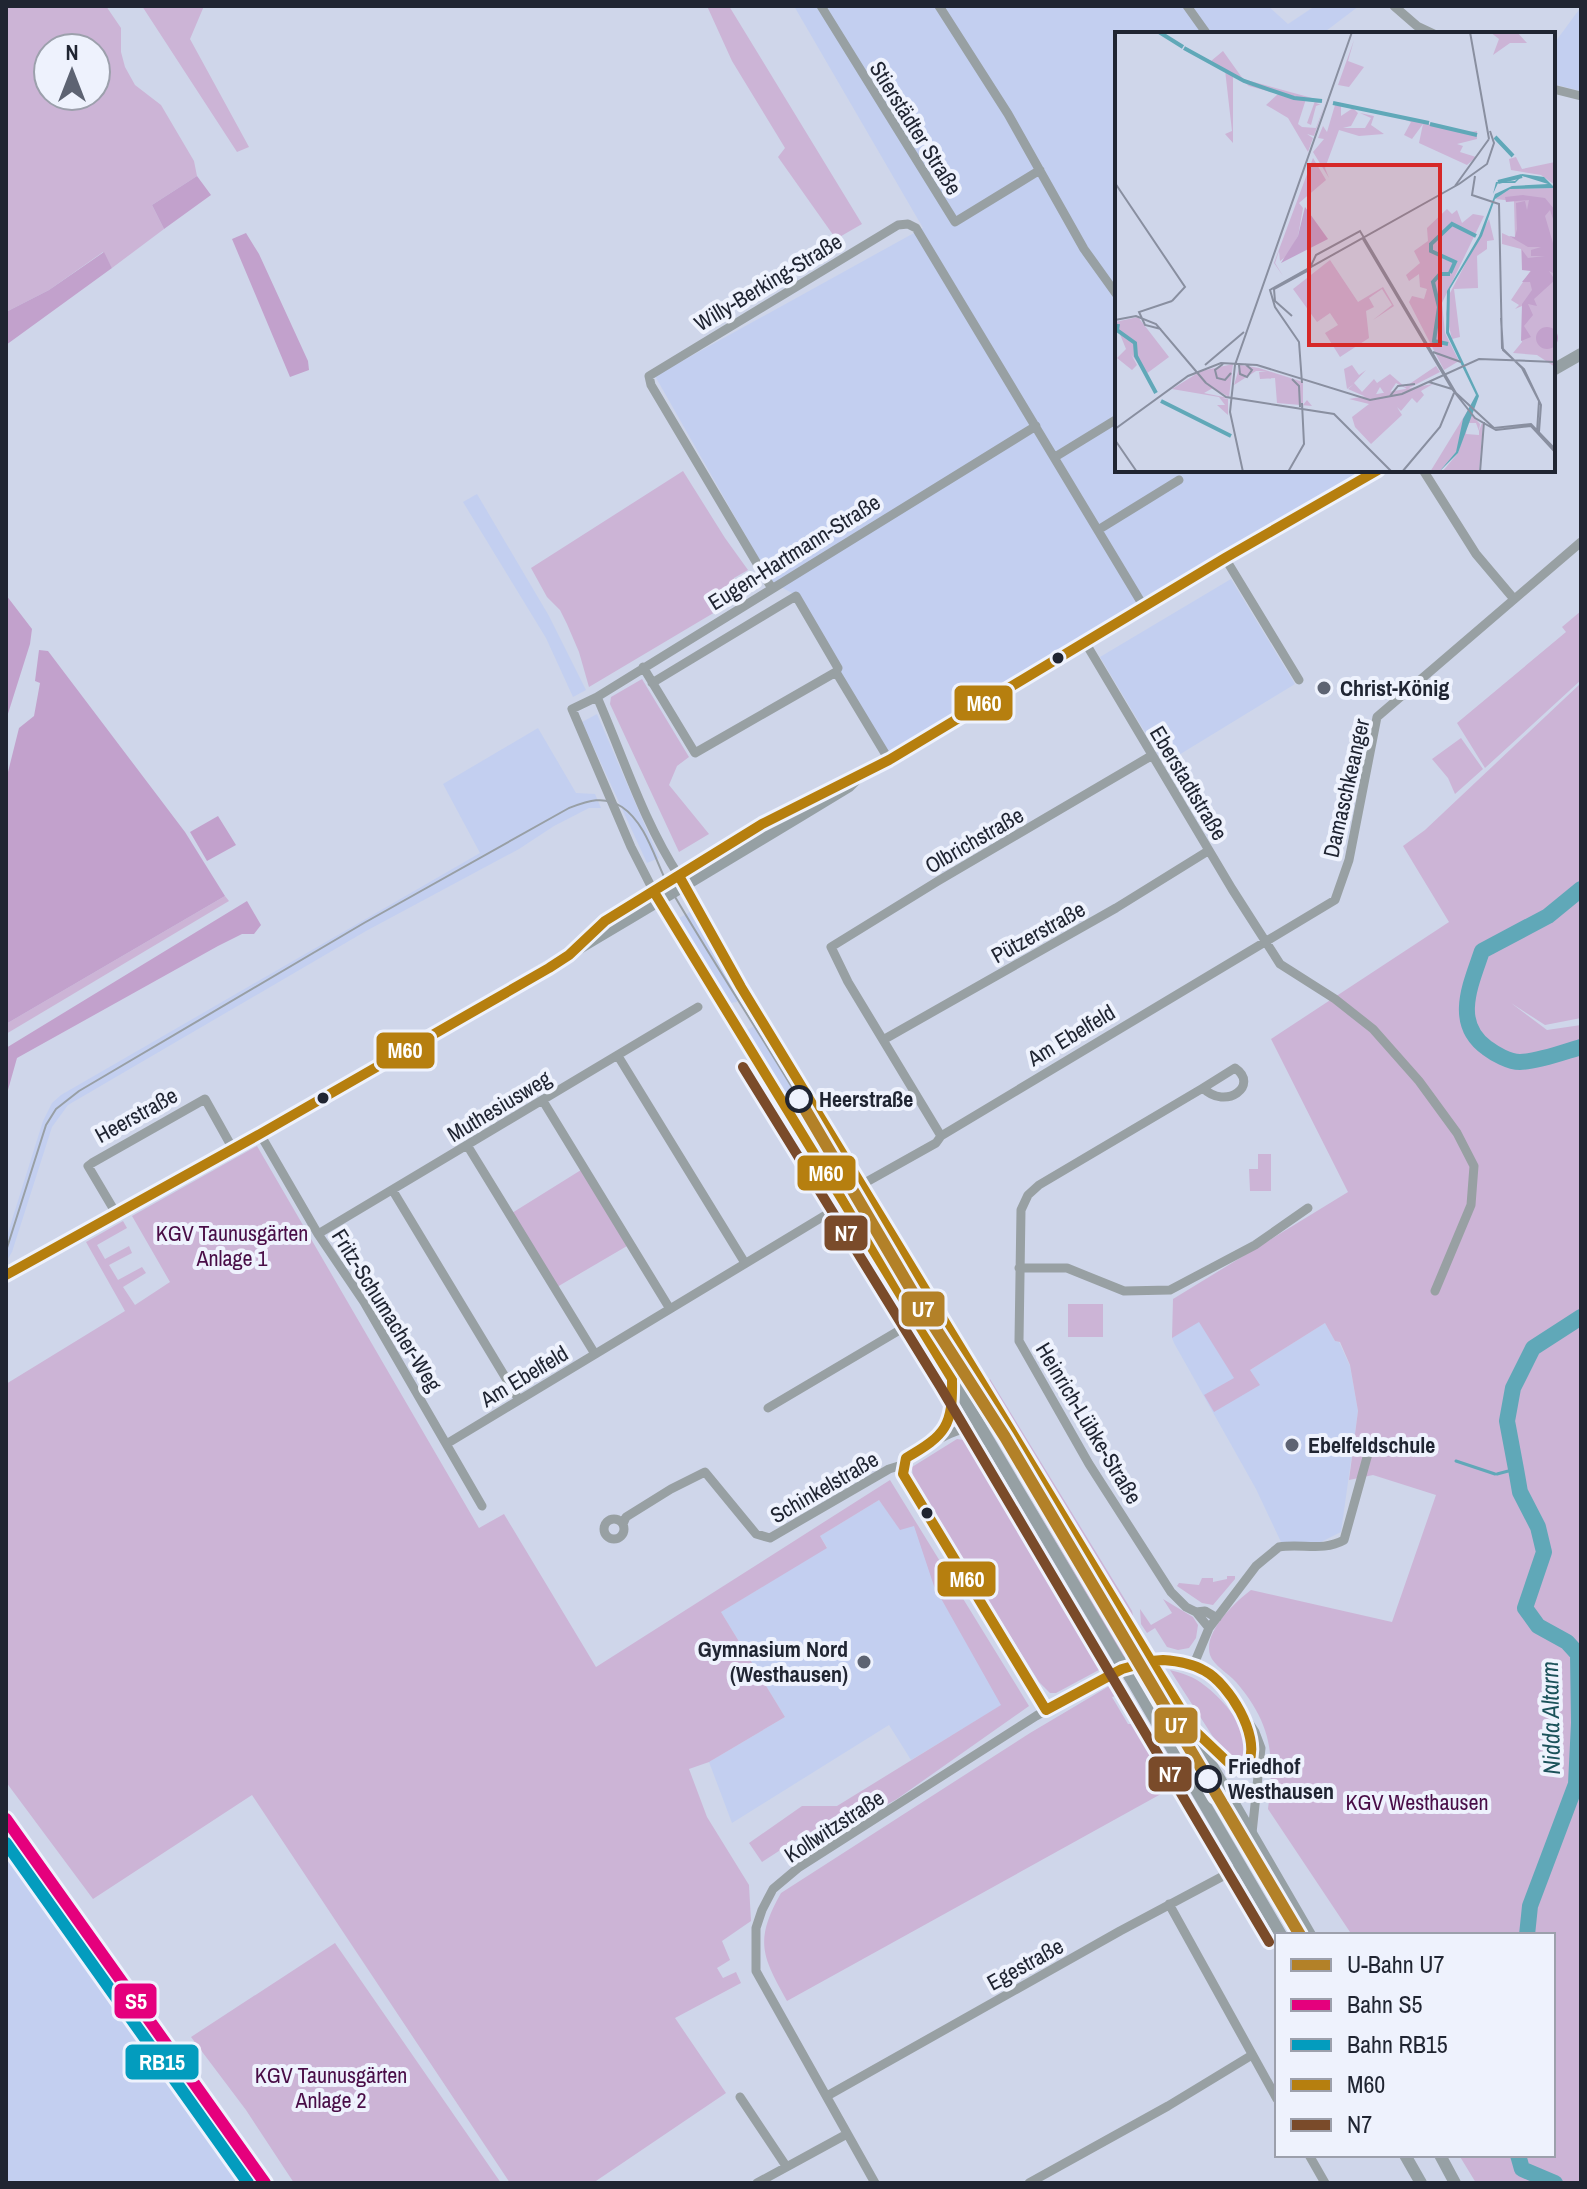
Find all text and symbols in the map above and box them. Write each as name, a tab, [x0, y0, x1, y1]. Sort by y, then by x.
north arrow	[32, 32, 112, 112]
inset map	[1115, 32, 1555, 472]
text: N	[65, 37, 79, 67]
street label: Stierstädter Straße	[863, 55, 969, 201]
street label: Willy-Berking-Straße	[689, 226, 847, 338]
street label: Eugen-Hartmann-Straße	[702, 487, 886, 617]
unlabelled marker	[1050, 650, 1066, 666]
place label: Christ-König	[1340, 673, 1449, 703]
marker: Christ-König	[1315, 679, 1333, 697]
line badge: M60	[953, 684, 1014, 722]
text: M60	[966, 688, 1002, 718]
street label: Damaschkeanger	[1315, 716, 1377, 860]
street label: Eberstadtstraße	[1143, 720, 1235, 846]
street label: Olbrichstraße	[919, 800, 1029, 880]
street label: Pützerstraße	[986, 894, 1090, 970]
street label: Am Ebelfeld	[1021, 997, 1120, 1073]
line badge: M60	[375, 1031, 436, 1070]
text: M60	[387, 1035, 423, 1065]
street label: Muthesiusweg	[441, 1063, 557, 1149]
street label: Heerstraße	[89, 1080, 183, 1150]
place label: Heerstraße	[819, 1084, 913, 1114]
marker: Heerstraße	[786, 1086, 812, 1112]
unlabelled marker	[315, 1090, 331, 1106]
line badge: M60	[796, 1154, 857, 1192]
text: M60	[808, 1158, 844, 1188]
line badge: N7	[823, 1214, 869, 1252]
park label: KGV Taunusgärten Anlage 1	[156, 1218, 308, 1273]
text: N7	[834, 1218, 858, 1248]
street label: Fritz-Schumacher-Weg	[325, 1223, 449, 1397]
line badge: U7	[900, 1290, 946, 1328]
text: U7	[911, 1294, 935, 1324]
street label: Heinrich-Lübke-Straße	[1029, 1337, 1149, 1509]
street label: Am Ebelfeld	[474, 1338, 573, 1414]
place label: Ebelfeldschule	[1308, 1430, 1435, 1460]
marker: Ebelfeldschule	[1283, 1436, 1301, 1454]
street label: Schinkelstraße	[764, 1444, 884, 1530]
unlabelled marker	[919, 1505, 935, 1521]
line badge: M60	[936, 1560, 997, 1598]
text: M60	[949, 1564, 985, 1594]
place label: Gymnasium Nord (Westhausen)	[698, 1634, 848, 1689]
marker: Gymnasium Nord (Westhausen)	[855, 1653, 873, 1671]
water label: Nidda Altarm	[1533, 1661, 1567, 1775]
line badge: U7	[1153, 1706, 1199, 1745]
text: U7	[1164, 1710, 1188, 1740]
place label: Friedhof Westhausen	[1228, 1751, 1334, 1806]
line badge: N7	[1147, 1755, 1193, 1793]
text: N7	[1158, 1759, 1182, 1789]
marker: Friedhof Westhausen	[1195, 1766, 1221, 1792]
street label: Kollwitzstraße	[778, 1783, 890, 1869]
park label: KGV Westhausen	[1345, 1787, 1489, 1817]
street label: Egestraße	[981, 1931, 1069, 1997]
legend	[1275, 1933, 1555, 2157]
text: U-Bahn U7	[1347, 1948, 1444, 1980]
line badge: S5	[113, 1982, 158, 2020]
text: S5	[125, 1986, 147, 2016]
text: Bahn S5	[1347, 1988, 1423, 2020]
text: Bahn RB15	[1347, 2028, 1448, 2060]
line badge: RB15	[124, 2043, 200, 2081]
text: RB15	[139, 2047, 185, 2077]
park label: KGV Taunusgärten Anlage 2	[255, 2060, 407, 2115]
text: M60	[1347, 2068, 1385, 2100]
text: N7	[1347, 2108, 1372, 2140]

